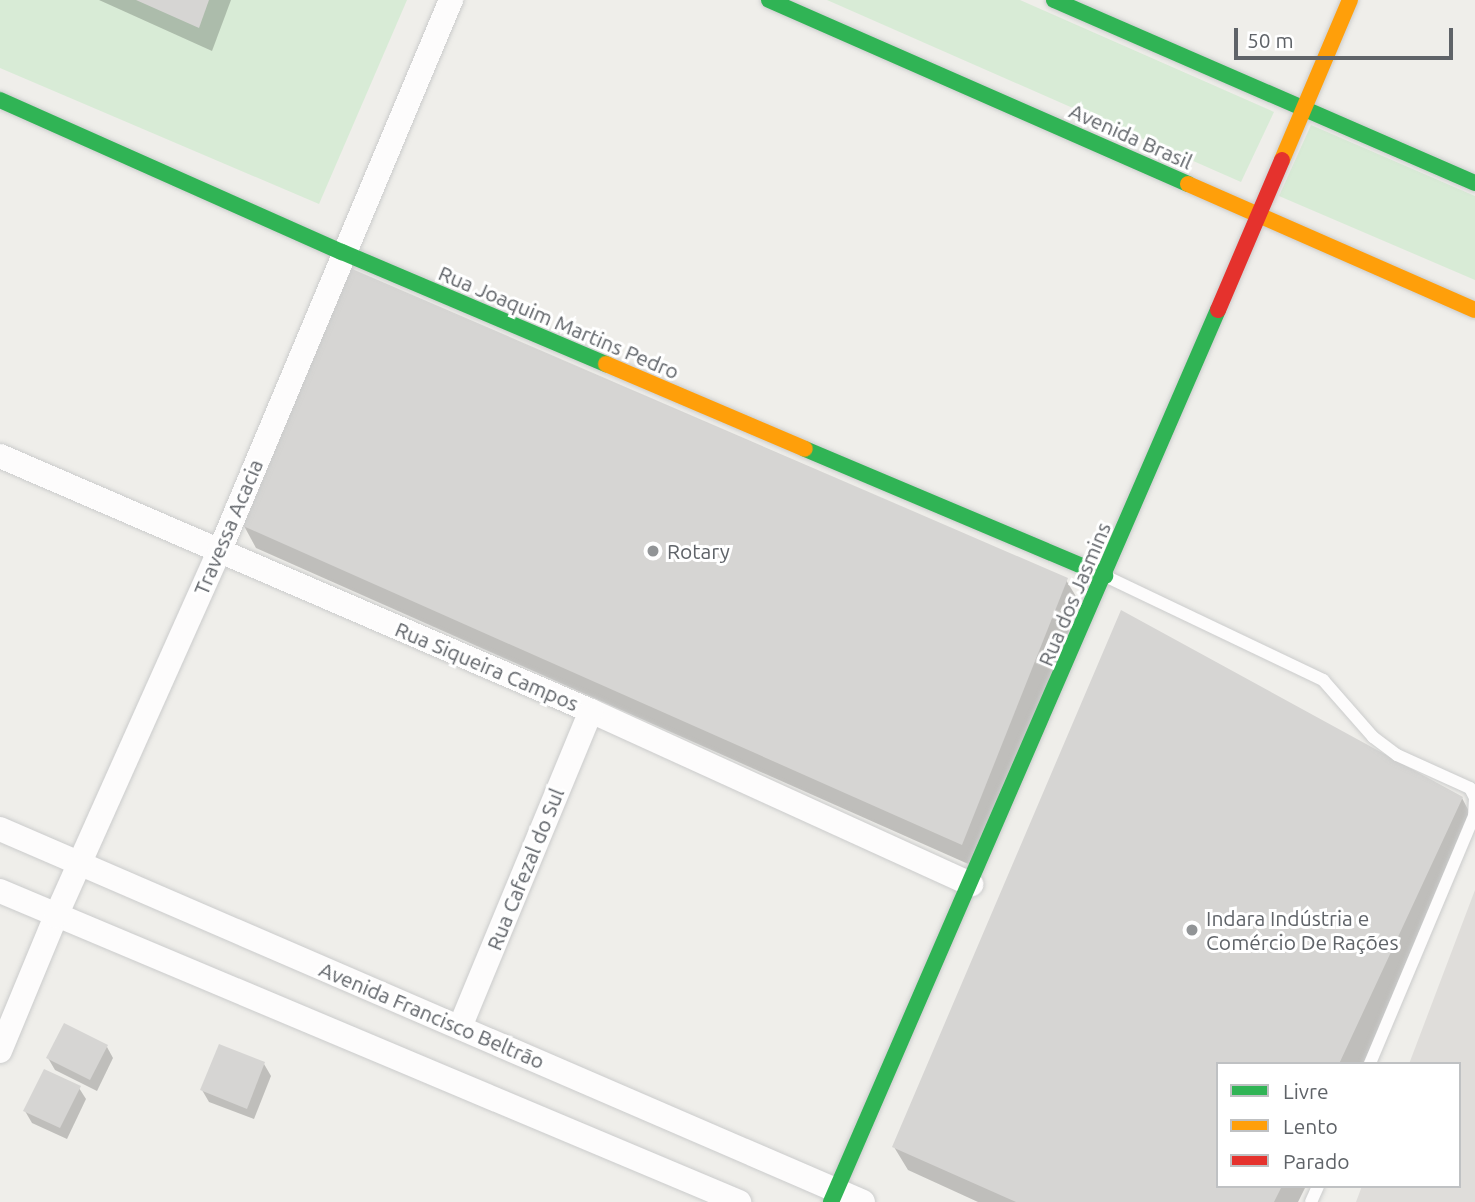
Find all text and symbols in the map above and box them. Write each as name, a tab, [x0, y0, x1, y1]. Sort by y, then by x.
scale bar	[1237, 14, 1456, 58]
text: 50 m	[1247, 28, 1294, 52]
street label: Avenida Brasil	[1066, 98, 1196, 174]
street label: Rua Joaquim Martins Pedro	[435, 260, 683, 384]
street label: Travessa Acacia	[188, 455, 268, 599]
street label: Rua dos Jasmins	[1032, 518, 1116, 670]
place label: Rotary	[667, 538, 730, 564]
marker: Rotary	[645, 543, 661, 559]
street label: Rua Siqueira Campos	[392, 616, 582, 716]
street label: Rua Cafezal do Sul	[481, 784, 569, 954]
place label: Indara Indústria e Comércio De Rações	[1206, 905, 1399, 955]
marker: Indara Indústria e Comércio De Rações	[1184, 922, 1200, 938]
street label: Avenida Francisco Beltrão	[316, 956, 548, 1074]
legend	[1216, 1062, 1461, 1188]
text: Livre	[1283, 1079, 1329, 1103]
text: Lento	[1283, 1114, 1338, 1138]
text: Parado	[1283, 1149, 1349, 1173]

